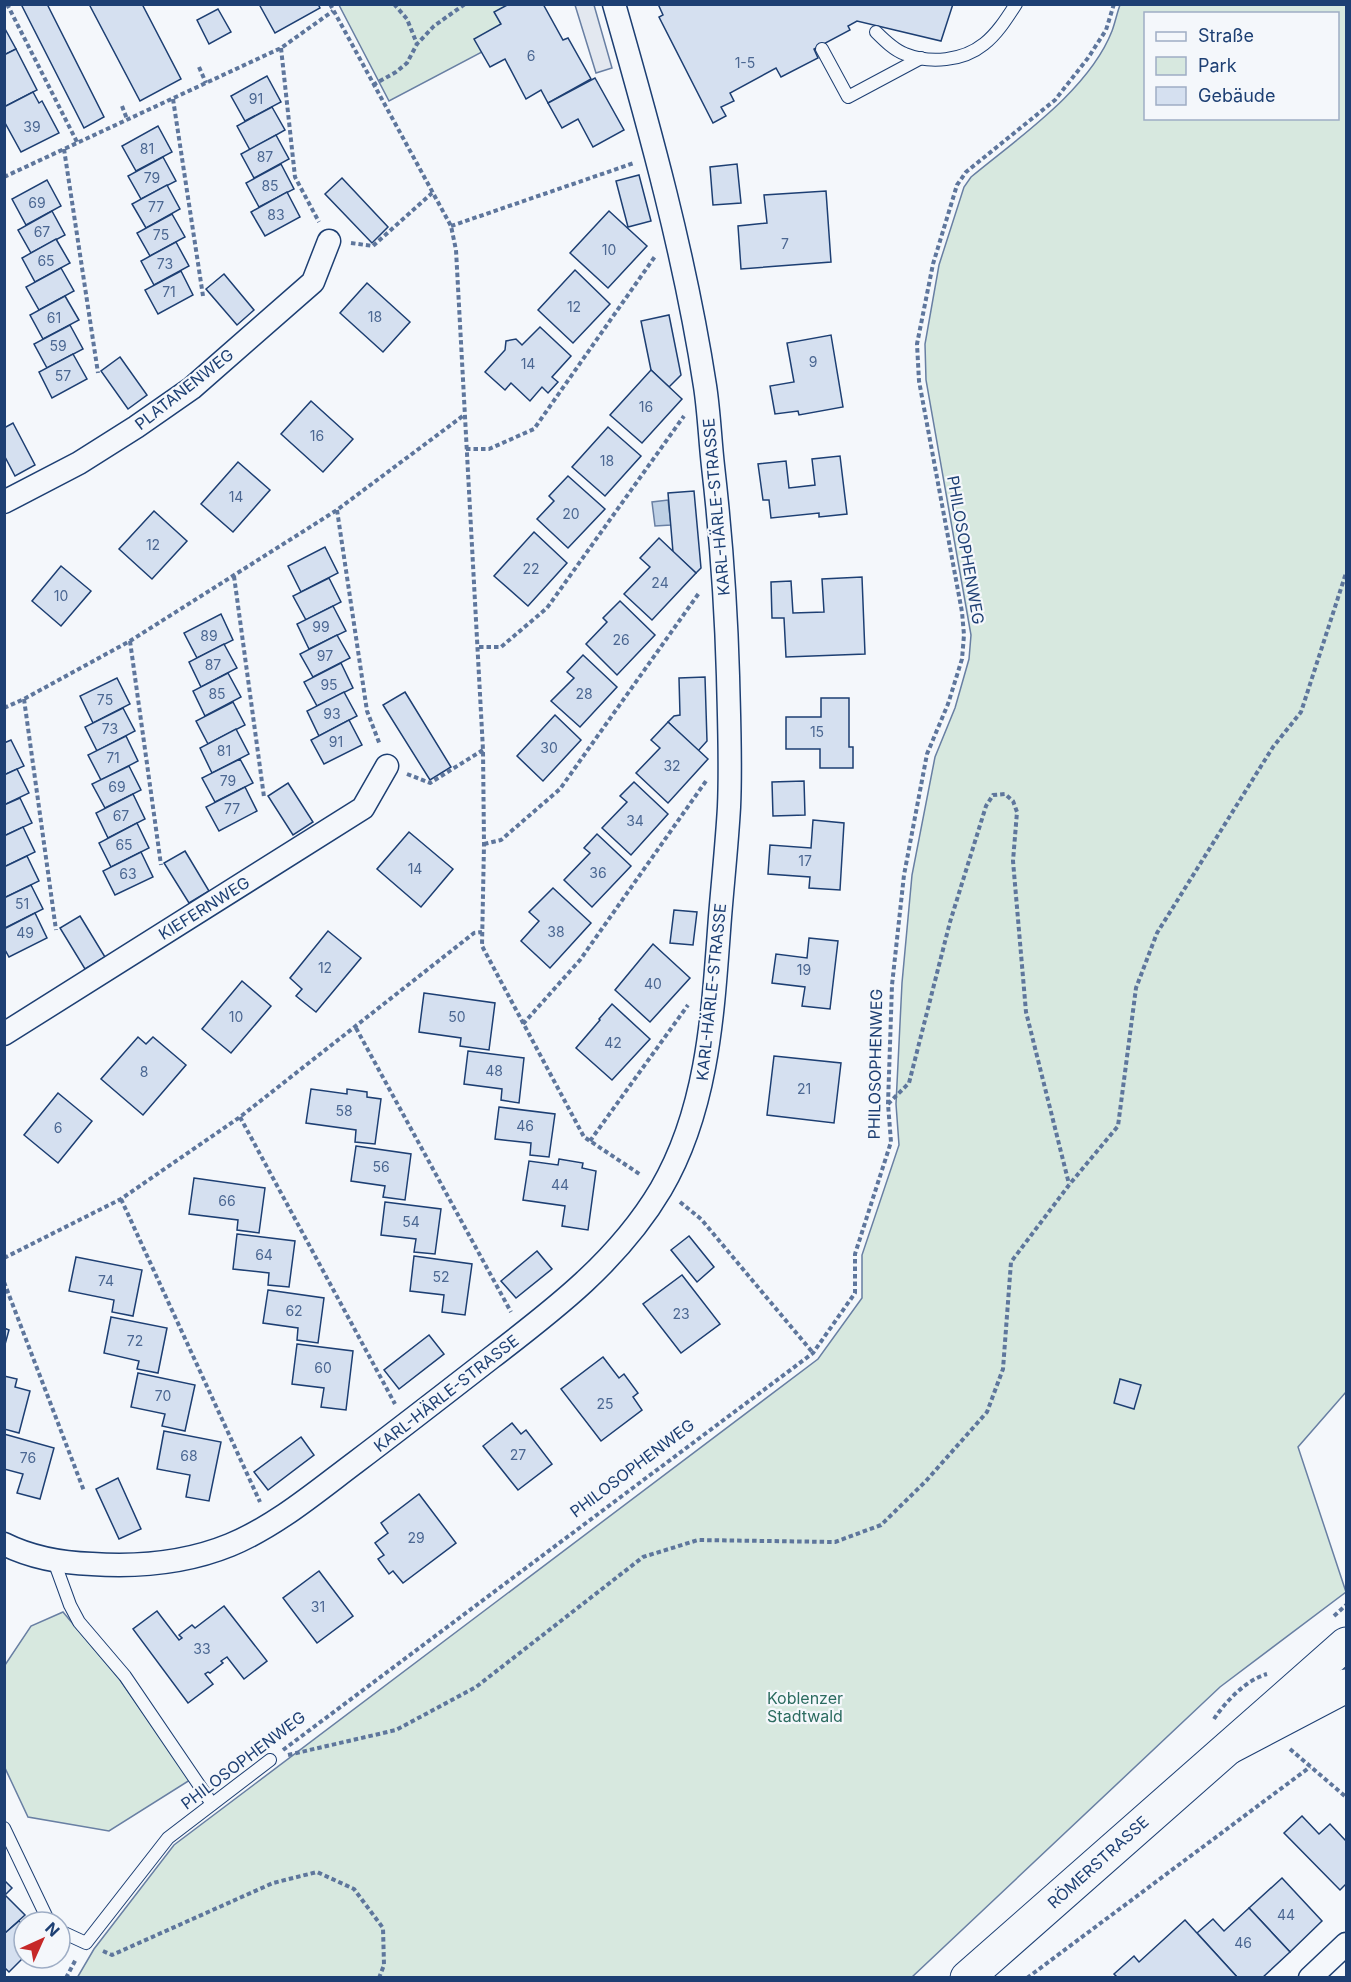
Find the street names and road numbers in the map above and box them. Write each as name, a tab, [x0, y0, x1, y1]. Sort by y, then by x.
street label: PLATANENWEG	[131, 344, 237, 434]
street label: KARL-HÄRLE-STRASSE	[698, 417, 734, 597]
street label: PHILOSOPHENWEG	[943, 474, 989, 626]
street label: KIEFERNWEG	[155, 872, 253, 944]
street label: KARL-HÄRLE-STRASSE	[692, 902, 730, 1082]
street label: PHILOSOPHENWEG	[864, 988, 886, 1140]
street label: KARL-HÄRLE-STRASSE	[370, 1330, 522, 1456]
street label: PHILOSOPHENWEG	[566, 1415, 698, 1521]
street label: PHILOSOPHENWEG	[177, 1707, 309, 1813]
street label: RÖMERSTRASSE	[1043, 1811, 1153, 1913]

